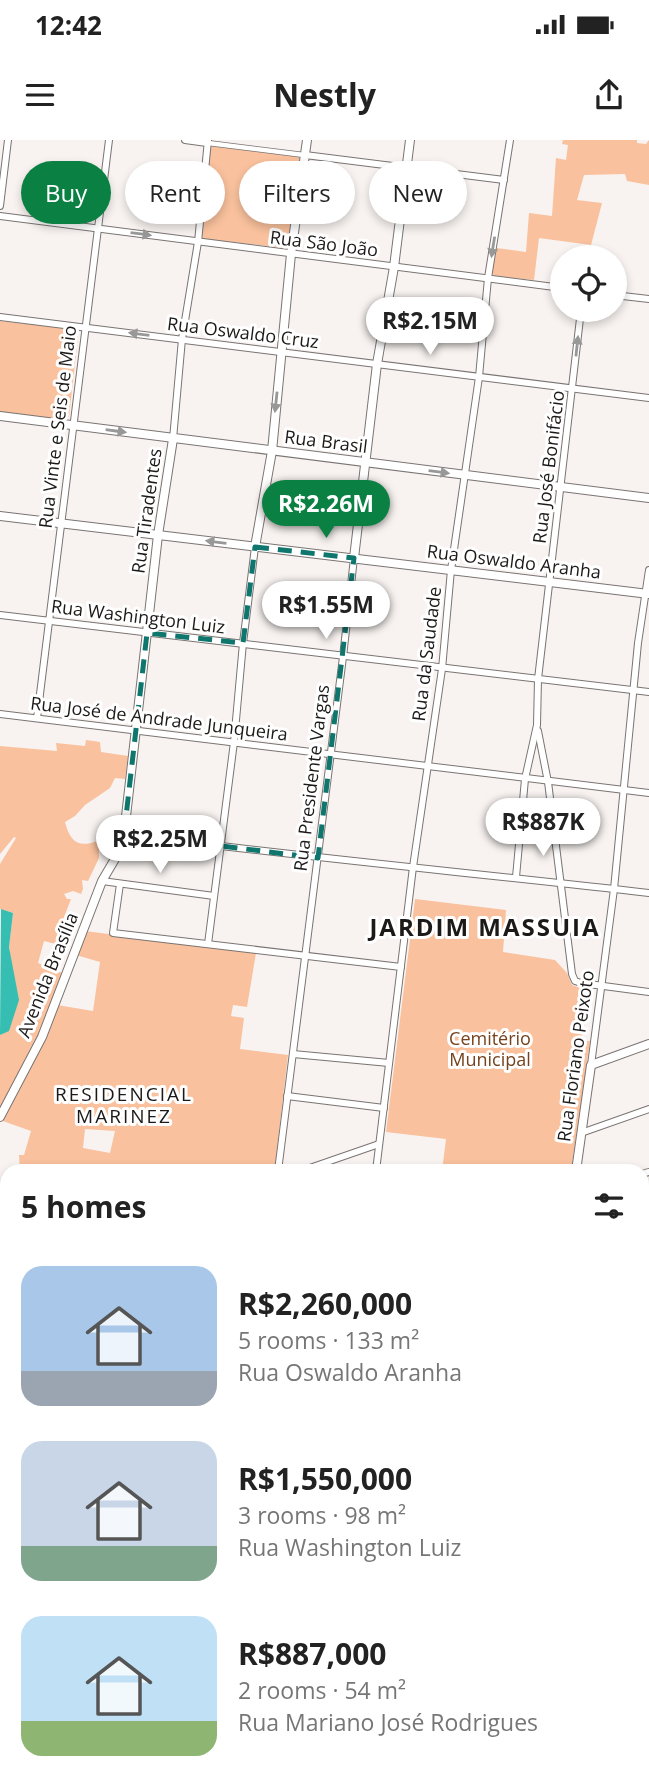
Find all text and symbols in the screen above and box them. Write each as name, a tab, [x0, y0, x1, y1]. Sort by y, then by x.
text: 12:42	[35, 7, 102, 43]
text: Nestly	[273, 73, 376, 116]
icon: menu	[21, 76, 59, 114]
icon: share	[590, 76, 628, 114]
chip: Buy	[21, 161, 111, 224]
chip: Rent	[125, 161, 225, 224]
chip: Filters	[239, 161, 355, 224]
chip: New	[369, 161, 467, 224]
street label: Rua São João	[269, 224, 380, 262]
one-way arrow	[130, 229, 152, 240]
one-way arrow	[487, 236, 498, 258]
map controls	[550, 245, 627, 322]
button: locate	[550, 245, 627, 322]
pin: R$2.15M	[365, 298, 495, 357]
text: R$2.15M	[382, 304, 478, 336]
street label: Rua Oswaldo Cruz	[166, 311, 320, 353]
street label: Rua Vinte e Seis de Maio	[33, 324, 81, 530]
one-way arrow	[128, 329, 150, 340]
one-way arrow	[572, 335, 583, 357]
street label: Rua José Bonifácio	[527, 389, 569, 545]
one-way arrow	[271, 391, 282, 413]
street label: Rua Brasil	[283, 424, 369, 458]
one-way arrow	[105, 426, 127, 437]
street label: Rua Tiradentes	[125, 447, 167, 575]
one-way arrow	[428, 466, 450, 477]
pin: R$2.26M	[261, 480, 391, 540]
text: R$2.26M	[278, 487, 374, 519]
one-way arrow	[205, 536, 227, 547]
street label: Rua Oswaldo Aranha	[426, 538, 603, 584]
pin: R$1.55M	[261, 582, 391, 641]
street label: Rua da Saudade	[406, 585, 446, 723]
text: R$1.55M	[278, 588, 374, 620]
street label: Rua Washington Luiz	[50, 593, 226, 639]
street label: Rua Presidente Vargas	[288, 683, 334, 873]
street label: Rua José de Andrade Junqueira	[29, 690, 289, 746]
pin: R$887K	[486, 798, 600, 858]
text: R$887K	[501, 805, 585, 837]
pin: R$2.25M	[95, 816, 225, 875]
text: R$2.25M	[112, 822, 208, 854]
street label: Avenida Brasília	[11, 908, 83, 1041]
district label: JARDIM MASSUIA	[367, 910, 601, 943]
street label: Rua Floriano Peixoto	[551, 969, 599, 1143]
park label: Cemitério Municipal	[449, 1026, 531, 1071]
district label: RESIDENCIAL MARINEZ	[55, 1081, 193, 1129]
text: 5 homes	[21, 1186, 146, 1227]
icon: filters	[590, 1187, 628, 1225]
text: R$2,260,000	[238, 1283, 412, 1324]
icon: home	[77, 1294, 161, 1378]
text: 5 rooms · 133 m²	[238, 1324, 419, 1356]
text: Rua Oswaldo Aranha	[238, 1356, 462, 1388]
text: R$1,550,000	[238, 1458, 412, 1499]
icon: home	[77, 1469, 161, 1553]
text: 3 rooms · 98 m²	[238, 1499, 406, 1531]
text: Rua Washington Luiz	[238, 1531, 461, 1563]
text: R$887,000	[238, 1633, 386, 1674]
icon: home	[77, 1644, 161, 1728]
text: 2 rooms · 54 m²	[238, 1674, 406, 1706]
text: Rua Mariano José Rodrigues	[238, 1706, 538, 1738]

